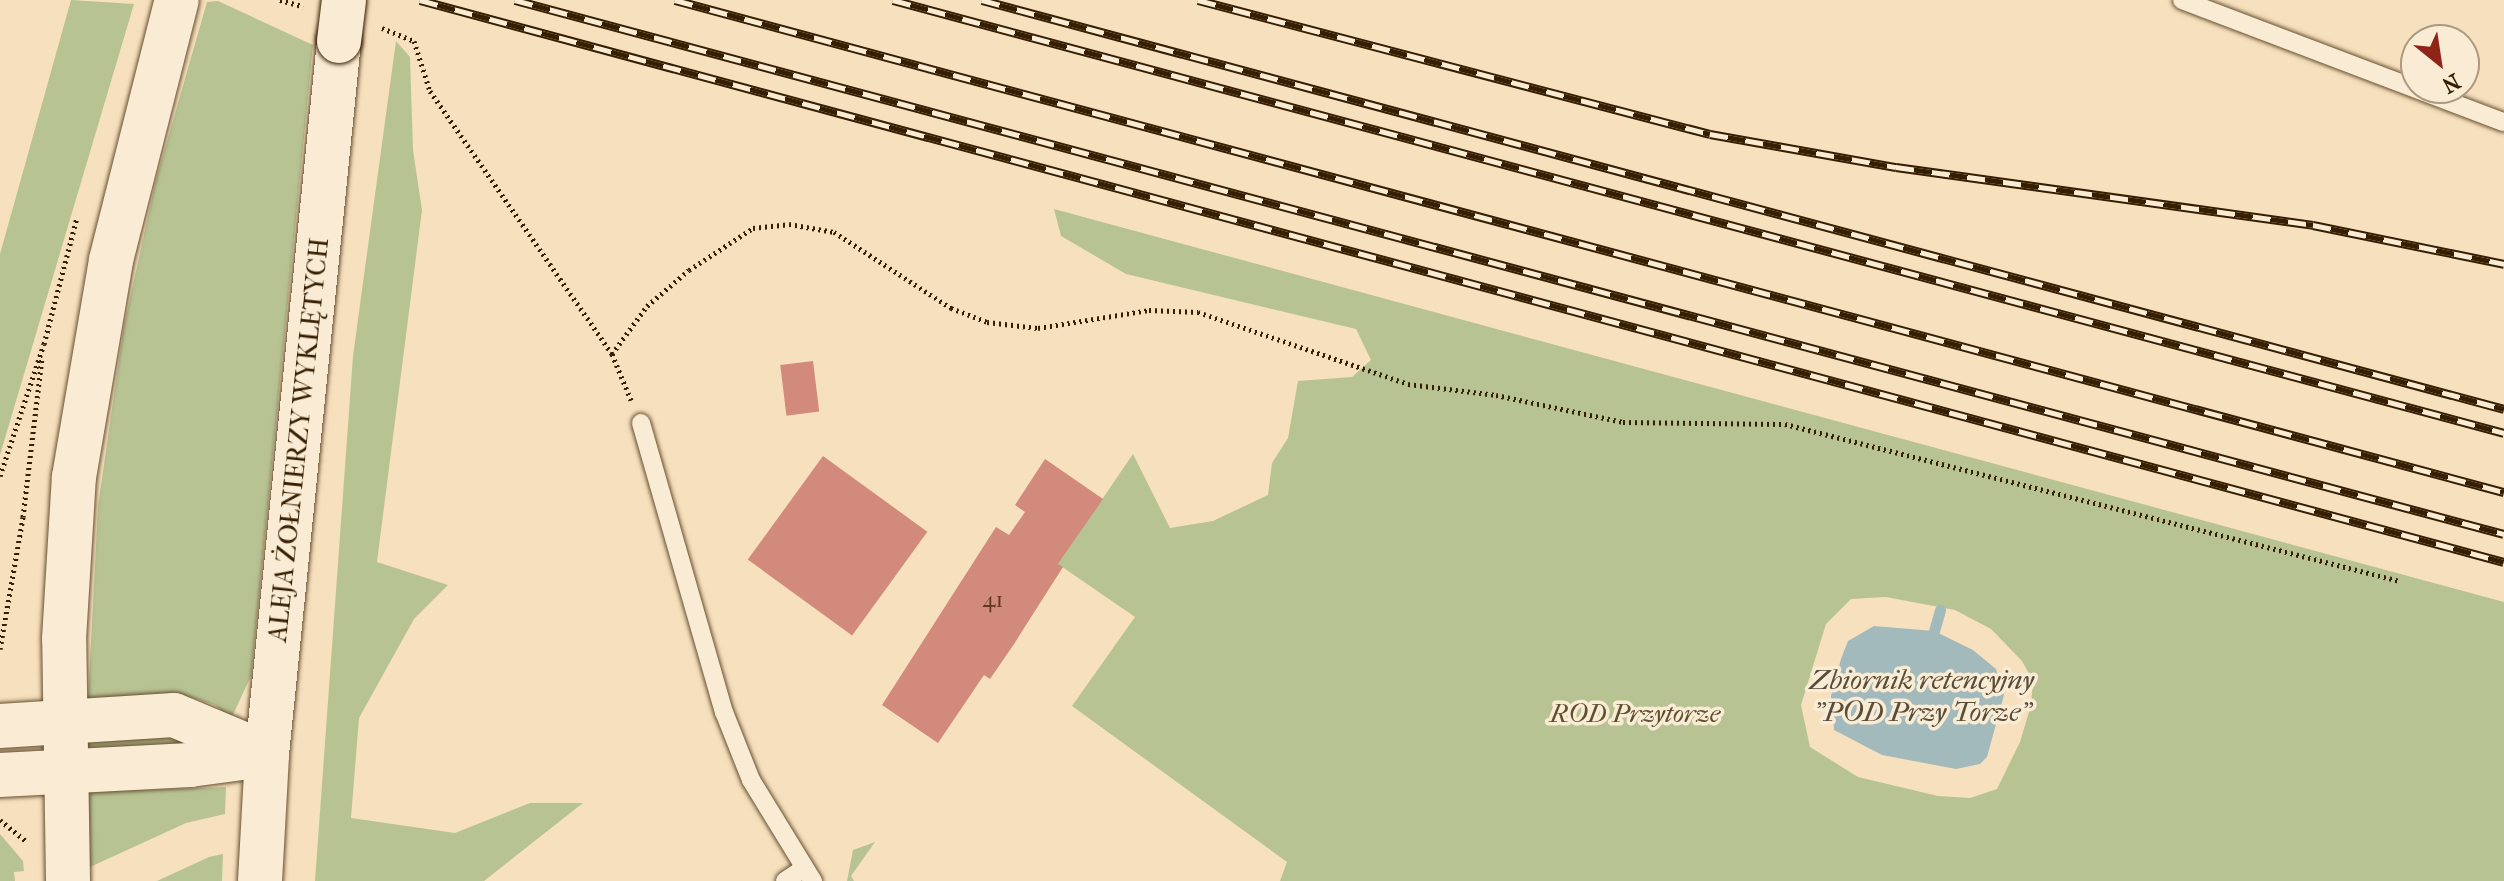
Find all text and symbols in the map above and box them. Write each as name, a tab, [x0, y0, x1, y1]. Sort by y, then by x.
north arrow	[2400, 24, 2480, 104]
text: N	[2437, 68, 2465, 98]
street label: ALEJA ŻOŁNIERZY WYKLĘTYCH	[262, 236, 336, 644]
house number: 41	[983, 588, 1003, 614]
water label: Zbiornik retencyjny "POD Przy Torze"	[1810, 663, 2034, 729]
park label: ROD Przytorze	[1550, 698, 1720, 730]

